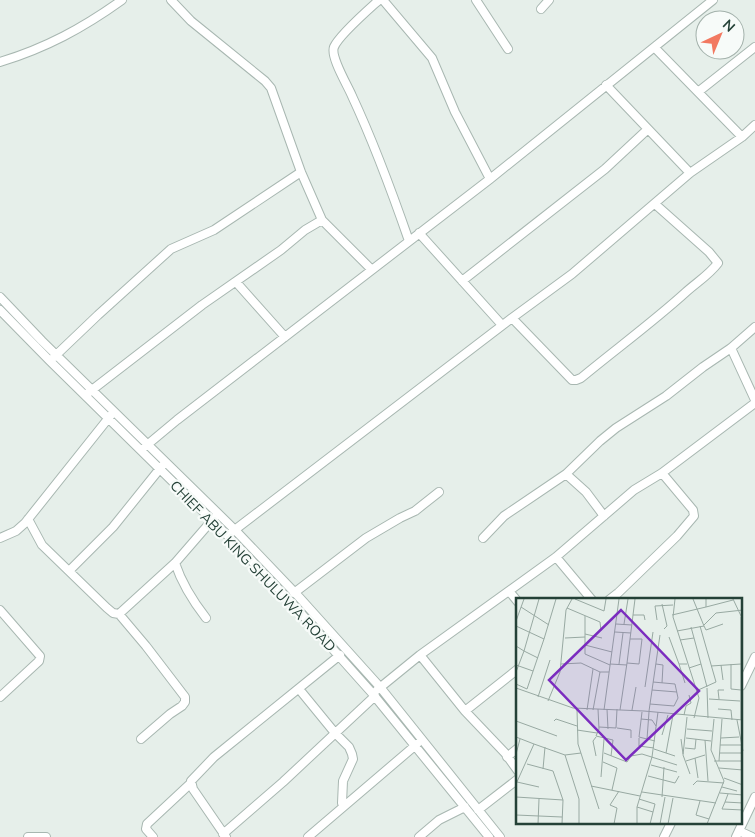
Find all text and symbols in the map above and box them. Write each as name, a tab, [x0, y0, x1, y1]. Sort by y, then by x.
north arrow	[695, 10, 745, 60]
text: N	[719, 16, 739, 36]
street label: CHIEF ABU KING SHULUWA ROAD	[166, 477, 340, 655]
inset map	[516, 598, 742, 824]

